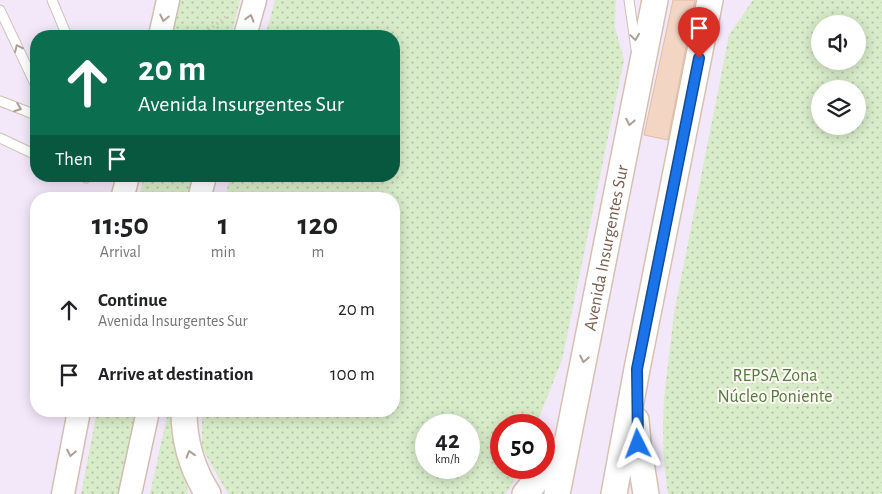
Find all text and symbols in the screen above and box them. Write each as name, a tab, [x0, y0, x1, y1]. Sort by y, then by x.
pin	[678, 7, 720, 58]
one-way arrow	[159, 14, 170, 23]
icon: arrive	[685, 14, 713, 42]
one-way arrow	[245, 15, 255, 23]
map controls	[811, 15, 866, 135]
button: sound	[811, 15, 866, 70]
one-way arrow	[629, 33, 639, 41]
one-way arrow	[14, 44, 24, 53]
icon: ahead	[55, 50, 120, 115]
text: 20 m	[138, 52, 206, 87]
button: layers	[811, 80, 866, 135]
text: Avenida Insurgentes Sur	[138, 93, 344, 115]
one-way arrow	[13, 102, 22, 112]
one-way arrow	[626, 118, 636, 126]
icon: arrive	[103, 145, 131, 173]
text: Then	[55, 150, 93, 169]
street label: Avenida Insurgentes Sur	[582, 163, 632, 332]
text: 11:50	[92, 210, 149, 240]
text: 1	[218, 210, 229, 240]
text: 120	[298, 210, 338, 240]
text: Arrival	[100, 244, 141, 260]
text: min	[211, 244, 236, 260]
text: m	[311, 244, 324, 260]
text: Continue	[98, 291, 167, 310]
icon: ahead	[55, 296, 83, 324]
text: 20 m	[338, 300, 375, 319]
text: Avenida Insurgentes Sur	[98, 313, 248, 329]
one-way arrow	[579, 354, 590, 363]
icon: arrive	[55, 361, 83, 389]
text: Arrive at destination	[98, 365, 254, 384]
text: 100 m	[330, 365, 375, 384]
park label: REPSA Zona Núcleo Poniente	[717, 367, 833, 406]
speed limit sign: 50	[490, 414, 555, 479]
position arrow	[611, 417, 663, 469]
text: 42	[435, 428, 460, 453]
one-way arrow	[66, 448, 77, 457]
one-way arrow	[185, 451, 195, 459]
text: km/h	[435, 453, 460, 465]

